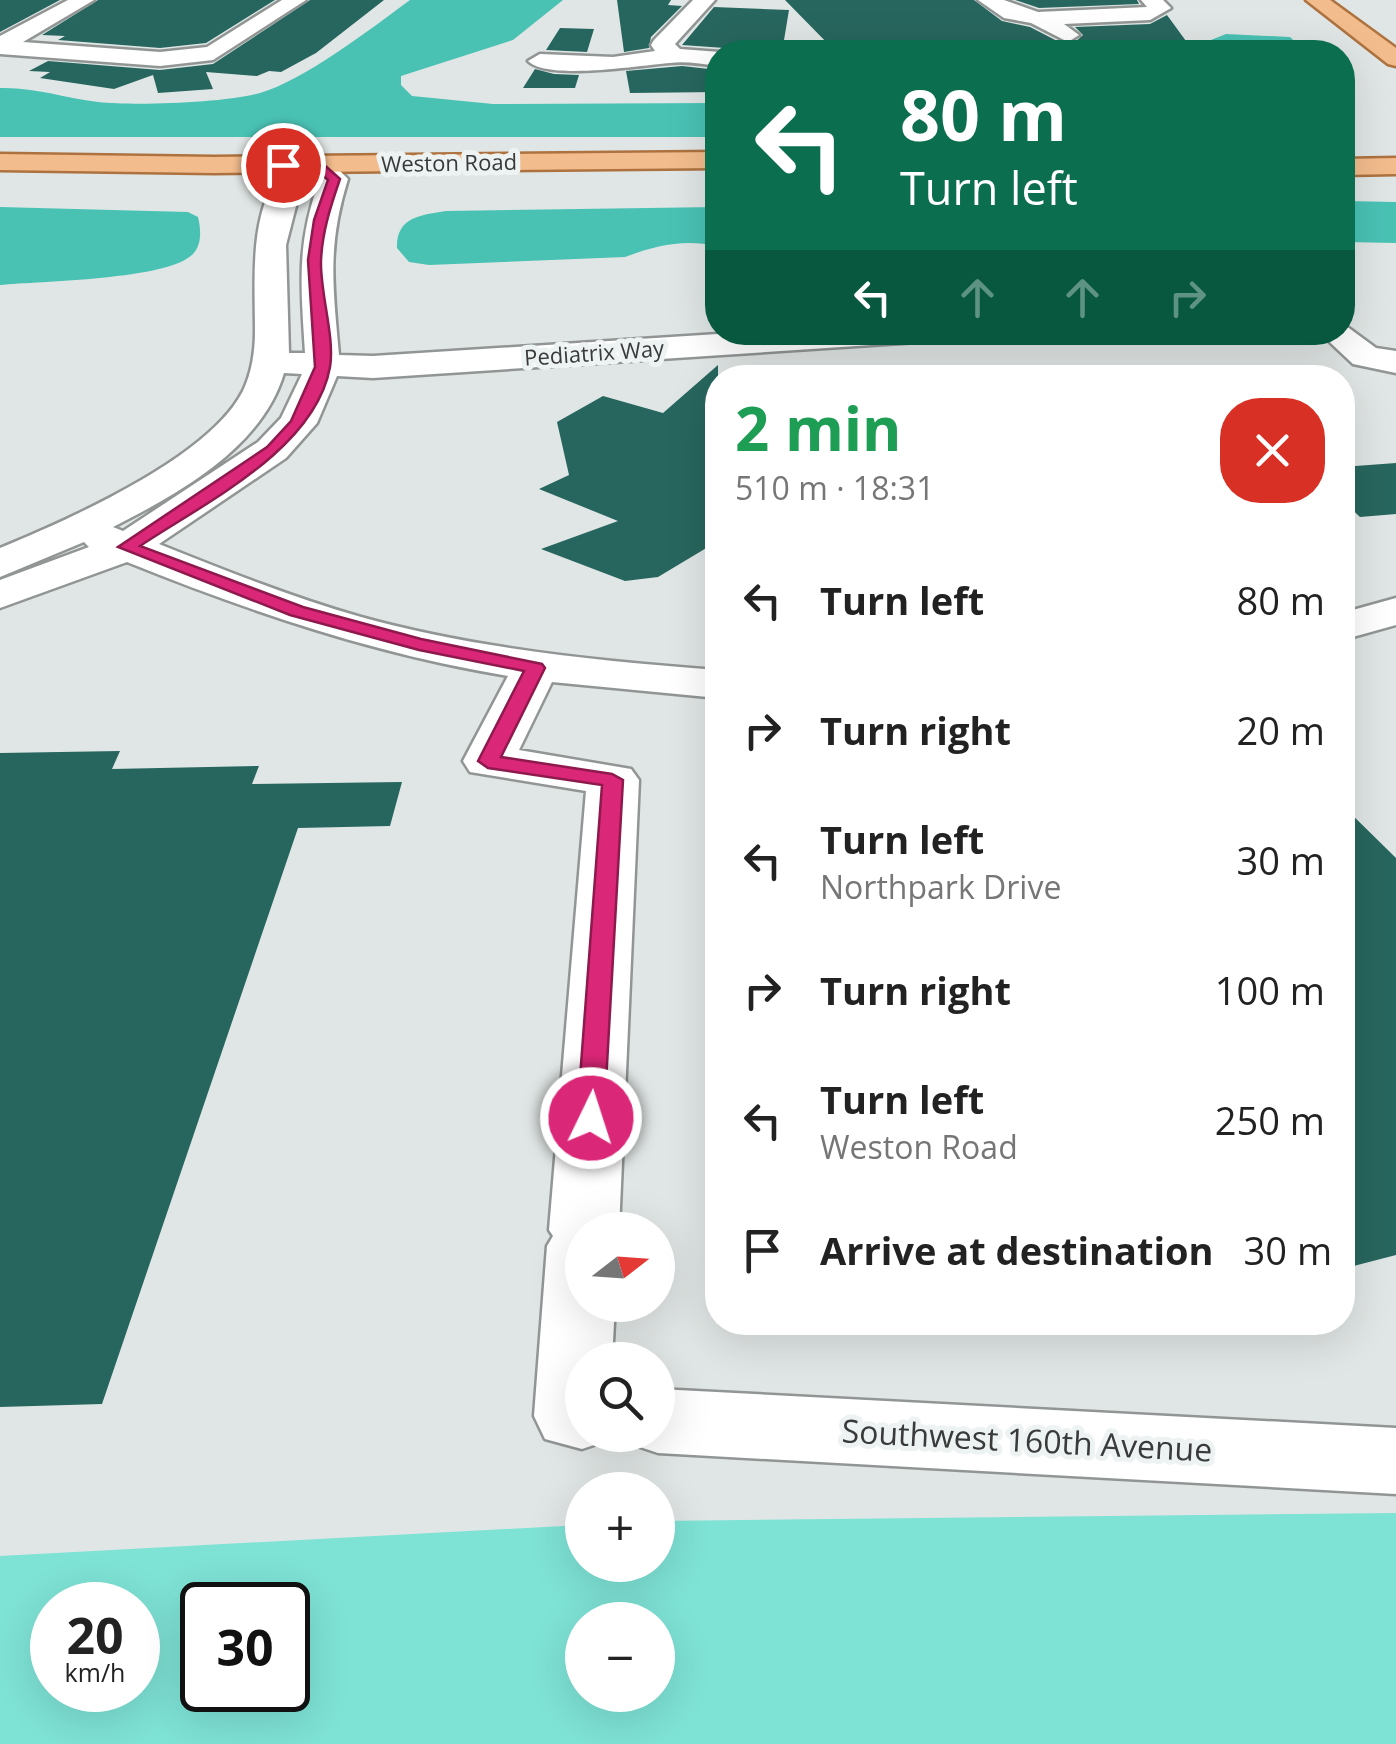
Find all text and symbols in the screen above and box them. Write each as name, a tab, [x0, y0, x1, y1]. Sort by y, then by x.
text: 80 m	[900, 66, 1067, 162]
icon: left	[735, 80, 865, 210]
pin	[241, 123, 326, 208]
icon: arrive	[256, 138, 311, 193]
street label: Weston Road	[381, 146, 517, 178]
text: Turn left	[900, 157, 1078, 218]
icon: left	[845, 270, 900, 325]
icon: ahead	[950, 270, 1005, 325]
icon: ahead	[1055, 270, 1110, 325]
icon: right	[1160, 270, 1215, 325]
street label: Pediatrix Way	[523, 332, 666, 372]
text: 2 min	[735, 387, 902, 469]
button: close	[1220, 398, 1325, 503]
text: 510 m · 18:31	[735, 466, 934, 509]
icon: left	[735, 573, 790, 628]
text: Turn left	[820, 574, 984, 626]
text: 80 m	[1236, 574, 1325, 626]
icon: right	[735, 703, 790, 758]
text: Turn right	[820, 704, 1011, 756]
text: 20 m	[1236, 704, 1325, 756]
text: Turn left	[820, 813, 984, 865]
icon: left	[735, 833, 790, 888]
text: 30 m	[1236, 834, 1325, 886]
text: Northpark Drive	[820, 865, 1061, 908]
icon: right	[735, 963, 790, 1018]
text: Turn right	[820, 964, 1011, 1016]
text: 100 m	[1215, 964, 1325, 1016]
position arrow	[539, 1066, 643, 1170]
text: Turn left	[820, 1073, 984, 1125]
icon: left	[735, 1093, 790, 1148]
text: 250 m	[1215, 1094, 1325, 1146]
text: Weston Road	[820, 1125, 1018, 1168]
north arrow	[565, 1212, 675, 1322]
map controls	[565, 1212, 675, 1712]
icon: arrive	[735, 1223, 790, 1278]
text: Arrive at destination	[820, 1224, 1214, 1276]
text: 30 m	[1244, 1224, 1332, 1276]
button: search	[565, 1342, 675, 1452]
street label: Southwest 160th Avenue	[841, 1408, 1213, 1471]
button: +	[565, 1472, 675, 1582]
speed limit sign: 30	[180, 1582, 310, 1712]
text: 20	[66, 1601, 124, 1669]
button: −	[565, 1602, 675, 1712]
text: km/h	[65, 1655, 125, 1689]

